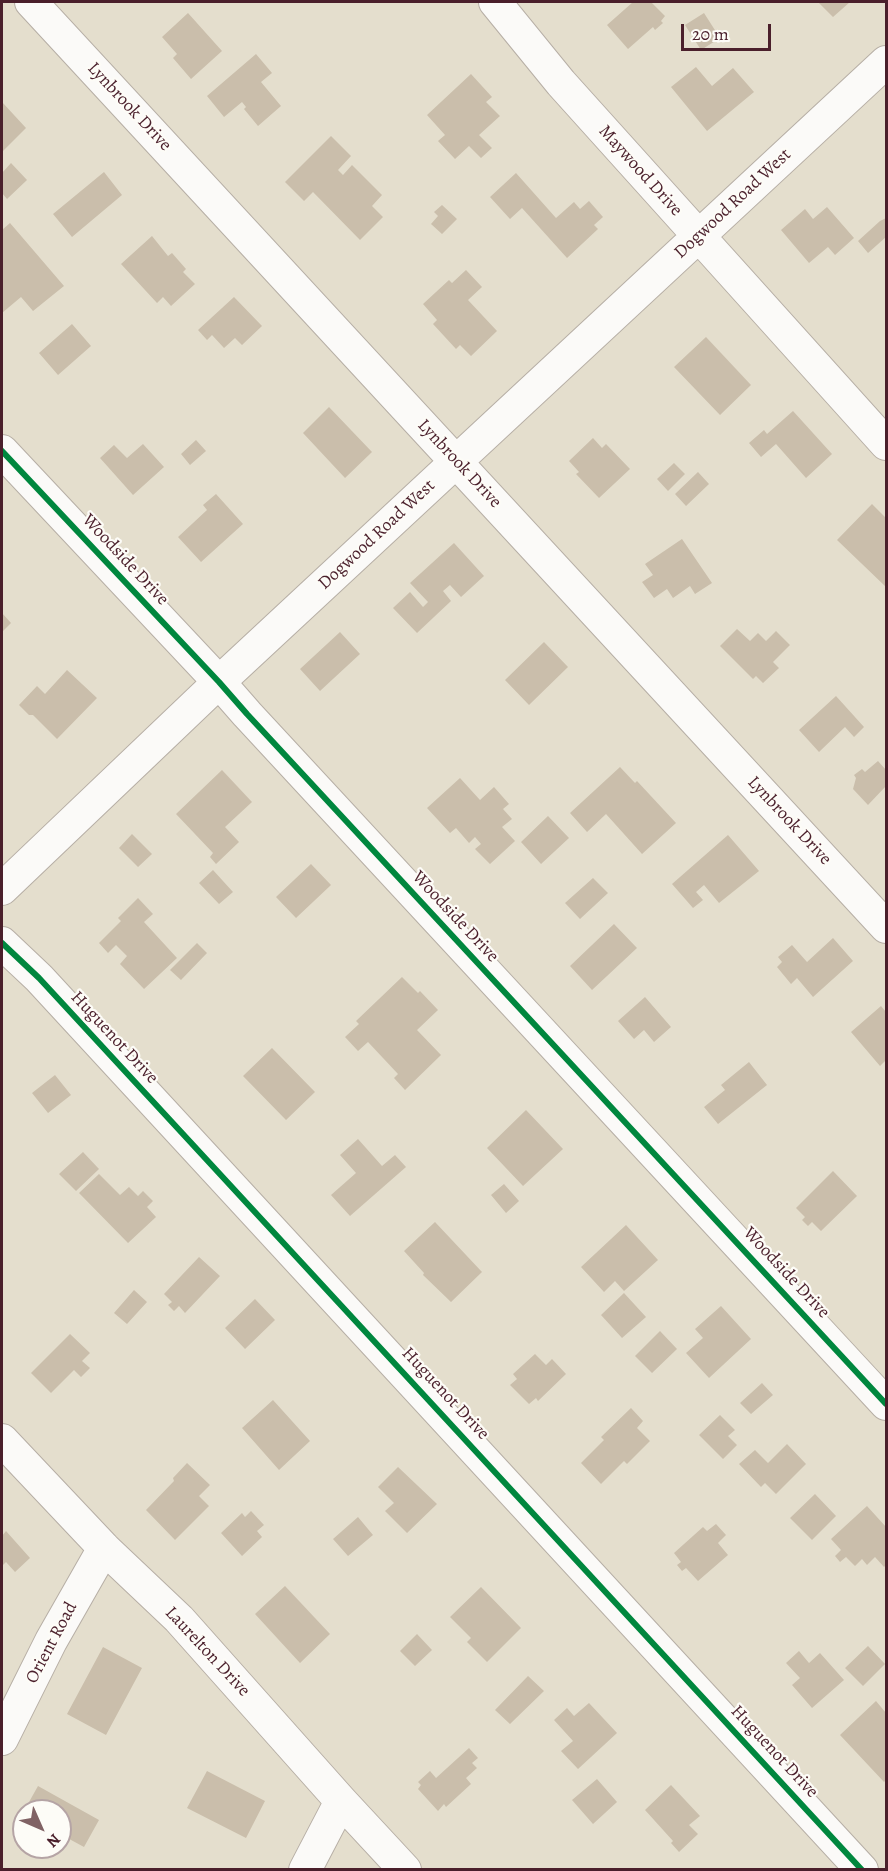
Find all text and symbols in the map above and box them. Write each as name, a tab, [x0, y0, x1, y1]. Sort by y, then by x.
scale bar	[684, 12, 774, 50]
text: 20 m	[692, 22, 729, 46]
street label: Lynbrook Drive	[82, 58, 176, 156]
street label: Maywood Drive	[593, 121, 687, 221]
street label: Dogwood Road West	[670, 144, 796, 264]
street label: Lynbrook Drive	[412, 415, 506, 513]
street label: Dogwood Road West	[314, 475, 440, 595]
street label: Woodside Drive	[77, 510, 173, 610]
street label: Lynbrook Drive	[742, 772, 836, 870]
street label: Woodside Drive	[407, 867, 503, 967]
street label: Huguenot Drive	[66, 987, 162, 1089]
street label: Woodside Drive	[738, 1223, 834, 1323]
street label: Huguenot Drive	[397, 1343, 493, 1445]
street label: Orient Road	[21, 1598, 83, 1688]
street label: Laurelton Drive	[160, 1603, 254, 1701]
street label: Huguenot Drive	[726, 1701, 822, 1803]
north arrow	[12, 1799, 72, 1859]
text: N	[41, 1828, 65, 1852]

